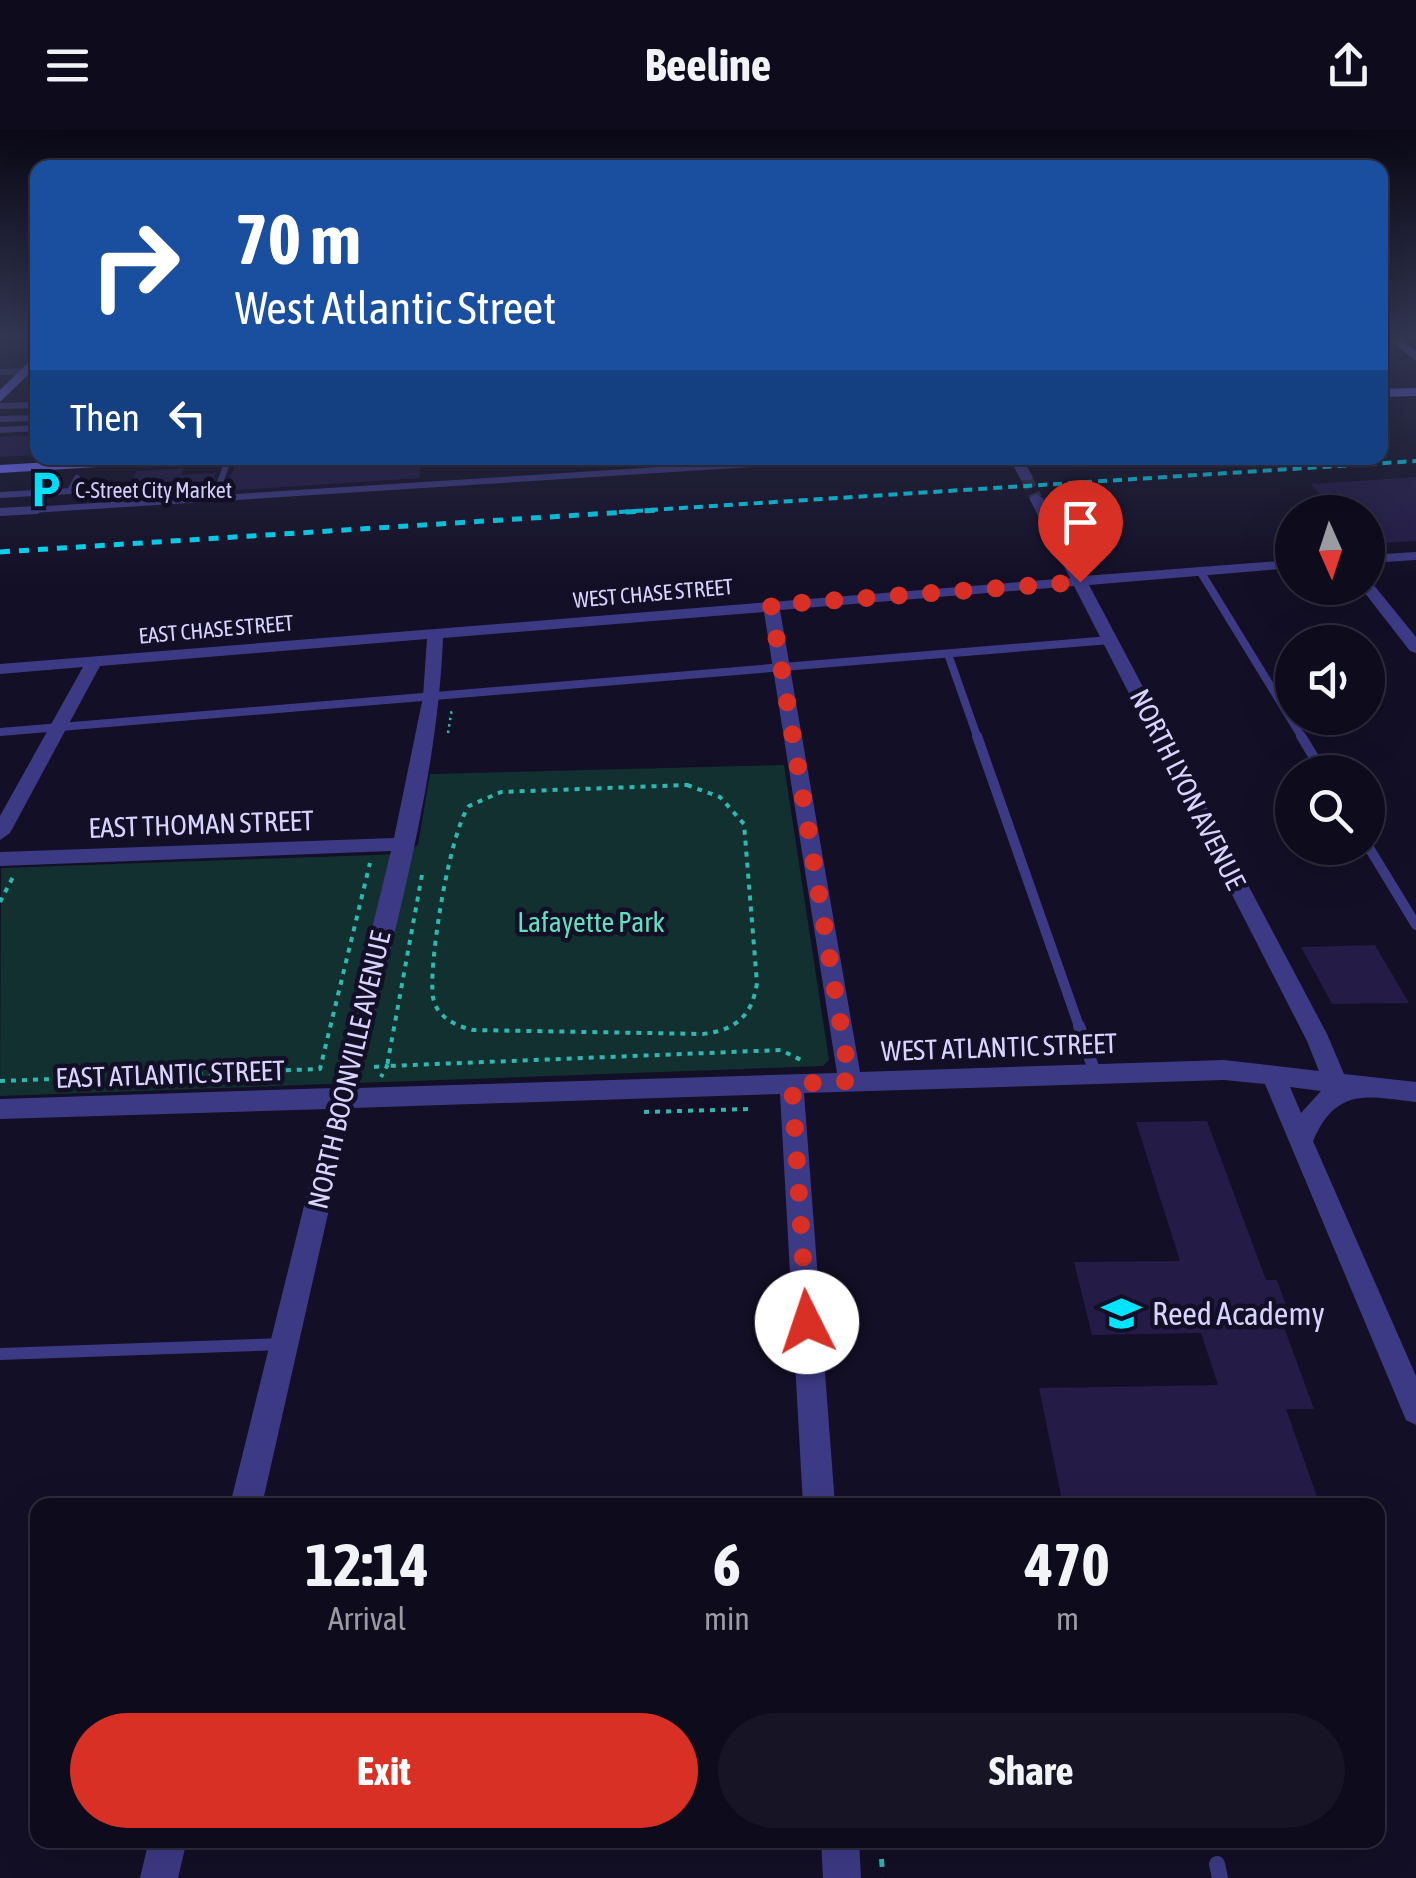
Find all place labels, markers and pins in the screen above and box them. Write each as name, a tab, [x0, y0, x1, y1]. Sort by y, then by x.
parking icon: C-Street City Market	[24, 469, 66, 511]
place label: C-Street City Market	[75, 477, 232, 503]
pin	[1038, 480, 1123, 583]
school or university icon: Reed Academy	[1101, 1293, 1143, 1335]
place label: Reed Academy	[1152, 1295, 1325, 1332]

